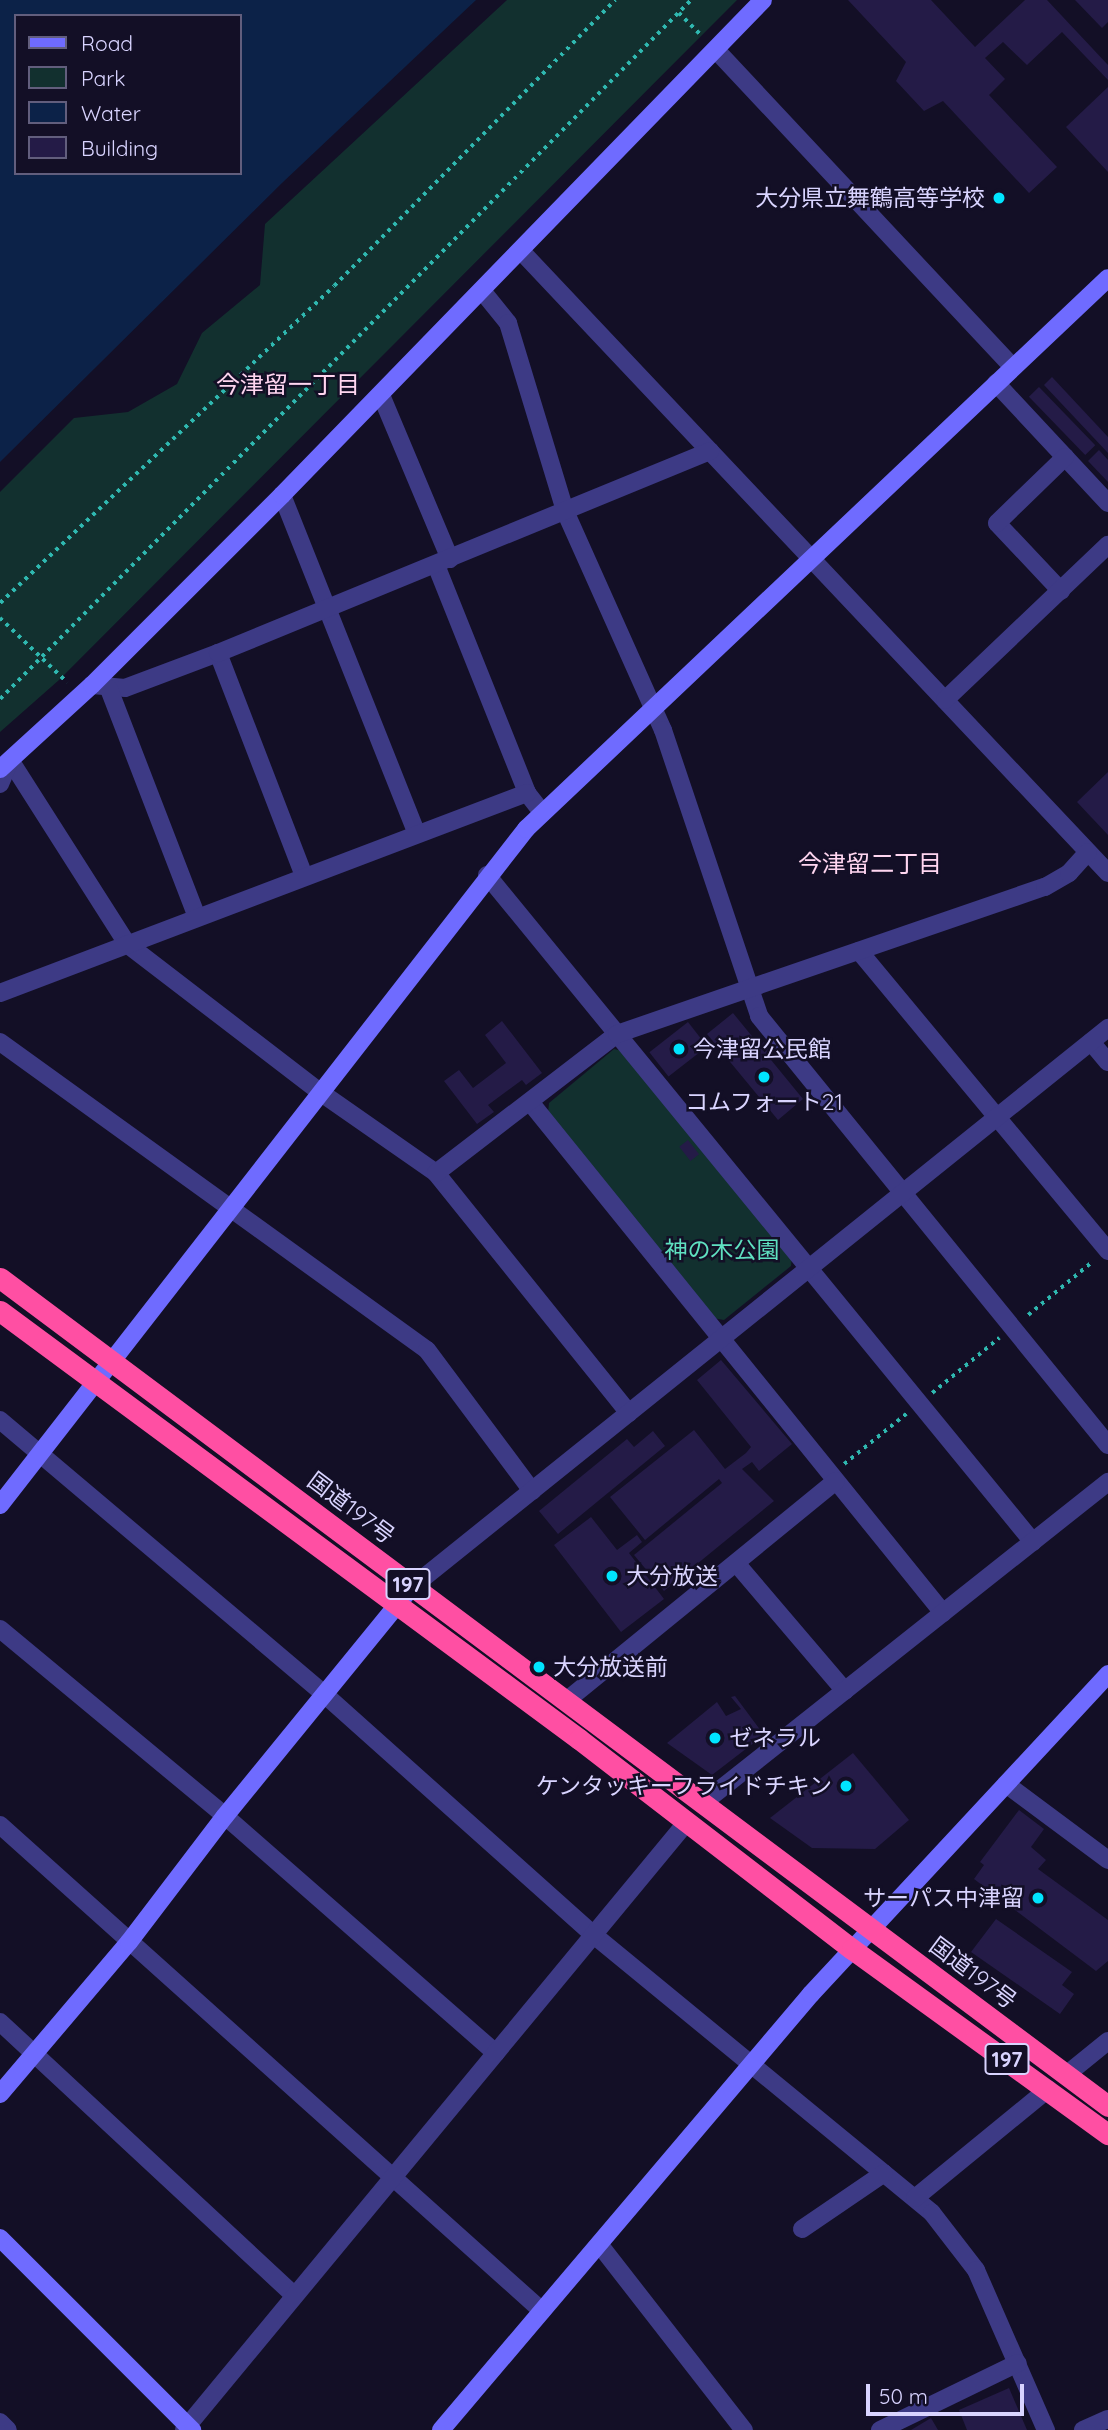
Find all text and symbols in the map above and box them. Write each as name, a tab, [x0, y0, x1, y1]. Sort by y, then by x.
legend	[14, 14, 242, 175]
text: Road	[81, 30, 133, 56]
text: Park	[81, 65, 125, 91]
text: Water	[81, 100, 141, 126]
text: Building	[81, 135, 158, 161]
place label: 大分県立舞鶴高等学校	[755, 184, 985, 212]
marker: 大分県立舞鶴高等学校	[991, 190, 1007, 206]
district label: 今津留一丁目	[216, 371, 360, 399]
district label: 今津留二丁目	[798, 850, 942, 878]
place label: 今津留公民館	[693, 1035, 831, 1063]
marker: 今津留公民館	[671, 1041, 687, 1057]
marker: コムフォート21	[756, 1069, 772, 1085]
place label: コムフォート21	[684, 1088, 844, 1116]
park label: 神の木公園	[665, 1236, 779, 1264]
street label: 国道197号	[302, 1466, 400, 1550]
place label: 大分放送	[626, 1562, 718, 1590]
road number: 197	[385, 1566, 431, 1602]
marker: 大分放送	[604, 1568, 620, 1584]
place label: 大分放送前	[553, 1653, 668, 1681]
marker: 大分放送前	[531, 1659, 547, 1675]
place label: ゼネラル	[729, 1724, 821, 1752]
marker: ゼネラル	[707, 1730, 723, 1746]
place label: ケンタッキーフライドチキン	[533, 1772, 832, 1800]
marker: ケンタッキーフライドチキン	[838, 1778, 854, 1794]
place label: サーパス中津留	[863, 1884, 1024, 1912]
marker: サーパス中津留	[1030, 1890, 1046, 1906]
street label: 国道197号	[924, 1931, 1022, 2015]
road number: 197	[984, 2042, 1030, 2076]
scale bar	[870, 2370, 1028, 2414]
text: 50 m	[879, 2383, 928, 2409]

